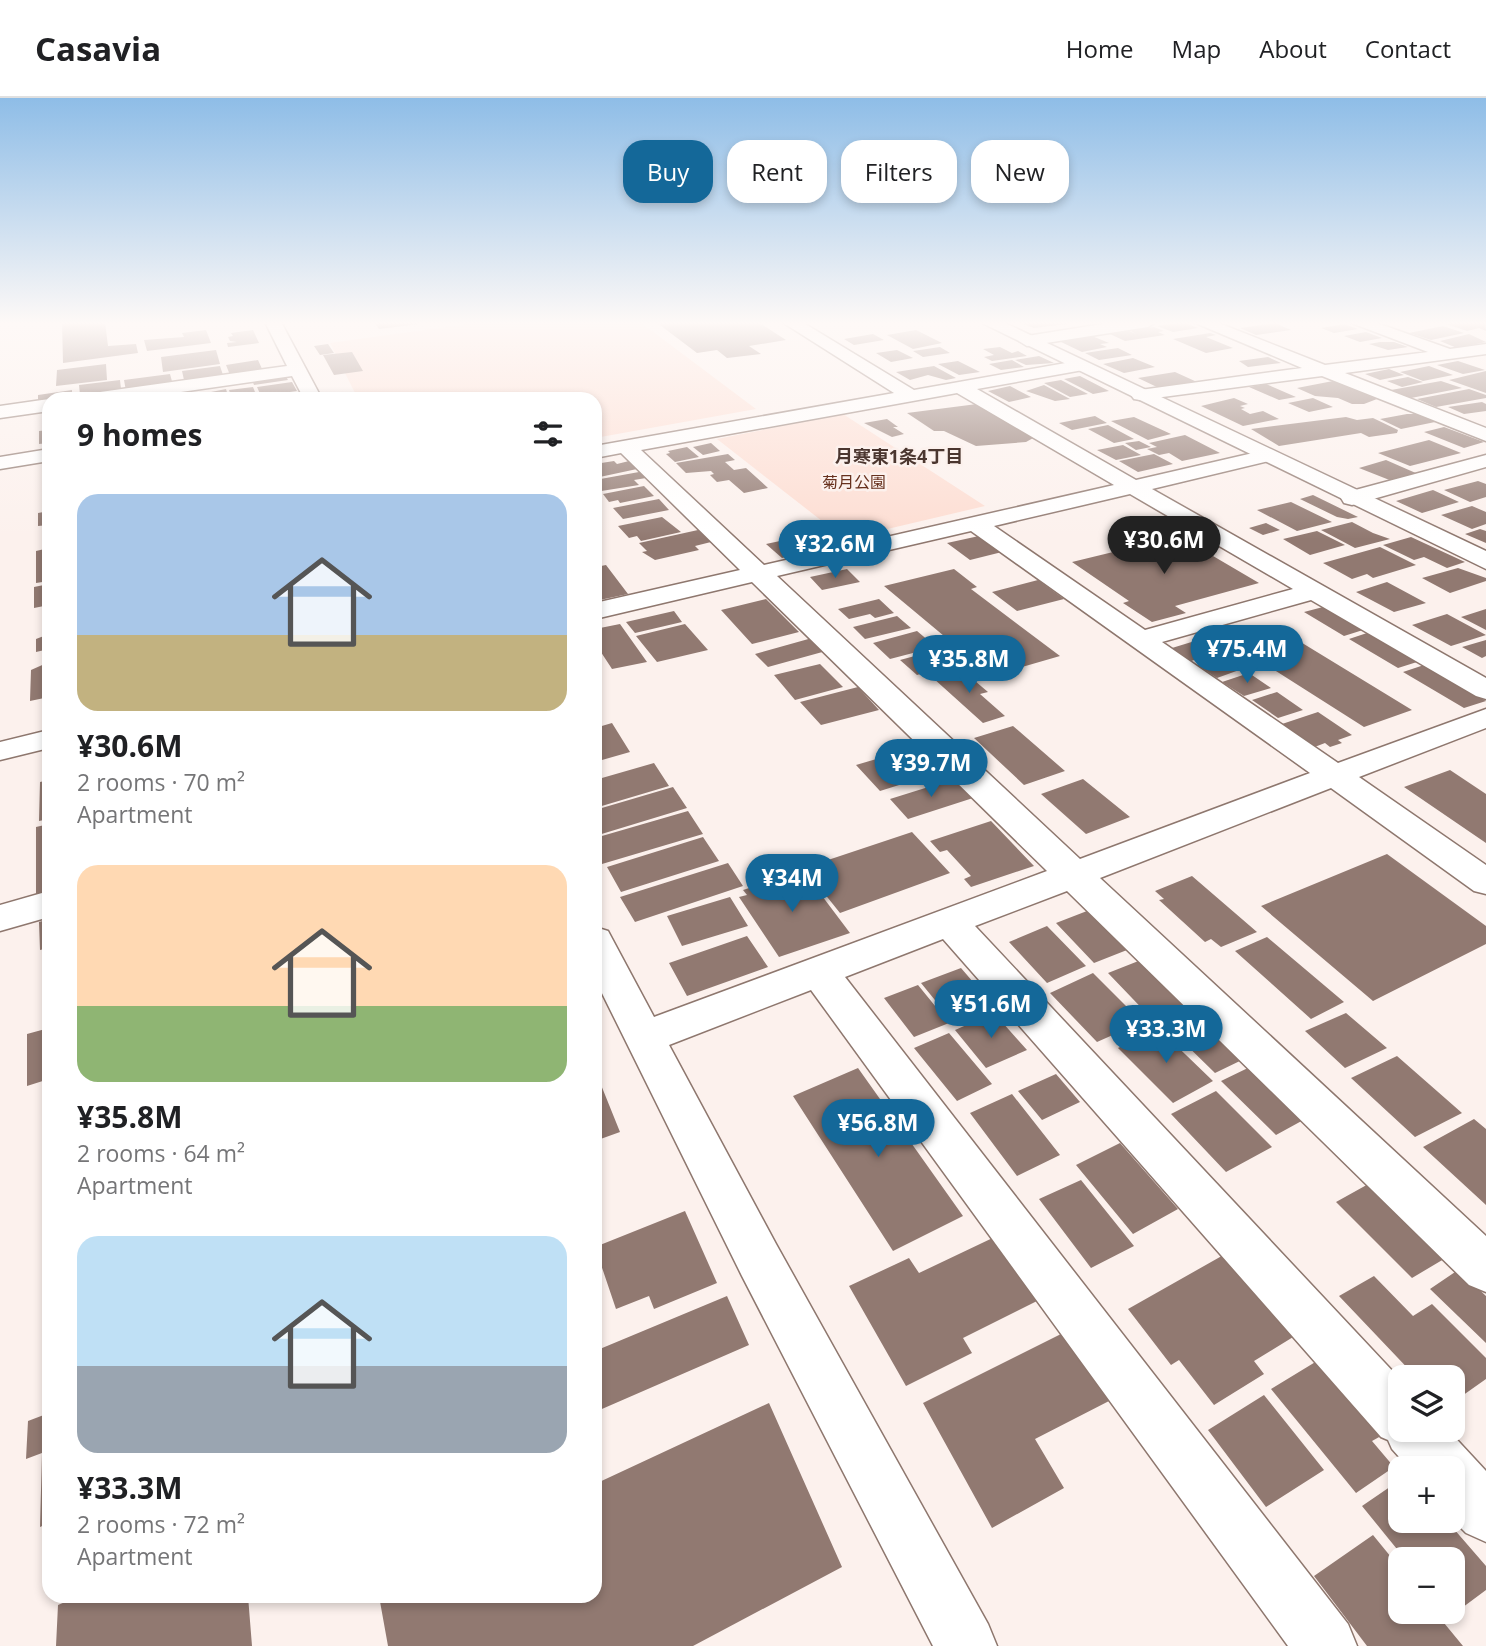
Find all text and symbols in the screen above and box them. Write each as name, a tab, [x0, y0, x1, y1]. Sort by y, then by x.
text: Casavia	[35, 26, 161, 71]
text: Home	[1066, 32, 1134, 65]
text: Map	[1172, 32, 1221, 65]
text: About	[1259, 32, 1327, 65]
text: Contact	[1365, 32, 1451, 65]
chip: Buy	[623, 140, 713, 203]
chip: Rent	[727, 140, 827, 203]
chip: Filters	[841, 140, 957, 203]
chip: New	[971, 140, 1069, 203]
text: 9 homes	[77, 414, 202, 455]
icon: filters	[529, 415, 567, 453]
district label: 月寒東1条4丁目	[835, 444, 963, 468]
park label: 菊月公園	[822, 471, 886, 493]
pin: ¥30.6M	[1107, 517, 1221, 576]
pin: ¥32.6M	[778, 520, 892, 580]
text: ¥30.6M	[1124, 523, 1204, 555]
text: ¥32.6M	[795, 527, 875, 559]
icon: home	[259, 539, 385, 665]
pin: ¥75.4M	[1190, 626, 1304, 685]
text: ¥75.4M	[1207, 632, 1287, 664]
pin: ¥35.8M	[912, 636, 1026, 695]
text: ¥35.8M	[929, 642, 1009, 674]
text: ¥30.6M	[77, 725, 182, 766]
pin: ¥39.7M	[874, 740, 988, 799]
text: ¥39.7M	[891, 746, 971, 778]
text: 2 rooms · 70 m²	[77, 766, 245, 798]
text: Apartment	[77, 798, 193, 830]
pin: ¥34M	[751, 854, 833, 914]
text: ¥34M	[761, 861, 823, 893]
icon: home	[259, 910, 385, 1036]
pin: ¥51.6M	[934, 981, 1048, 1040]
text: ¥51.6M	[951, 987, 1031, 1019]
pin: ¥33.3M	[1109, 1006, 1223, 1065]
text: ¥33.3M	[1126, 1012, 1206, 1044]
text: ¥35.8M	[77, 1096, 182, 1137]
pin: ¥56.8M	[821, 1100, 935, 1159]
text: ¥56.8M	[838, 1106, 918, 1138]
text: 2 rooms · 64 m²	[77, 1137, 245, 1169]
text: Apartment	[77, 1169, 193, 1201]
icon: home	[259, 1281, 385, 1407]
map controls	[1388, 1365, 1465, 1624]
button: layers	[1388, 1365, 1465, 1442]
button: +	[1388, 1456, 1465, 1533]
text: ¥33.3M	[77, 1467, 182, 1508]
text: 2 rooms · 72 m²	[77, 1508, 245, 1540]
text: Apartment	[77, 1540, 193, 1572]
button: −	[1388, 1547, 1465, 1624]

